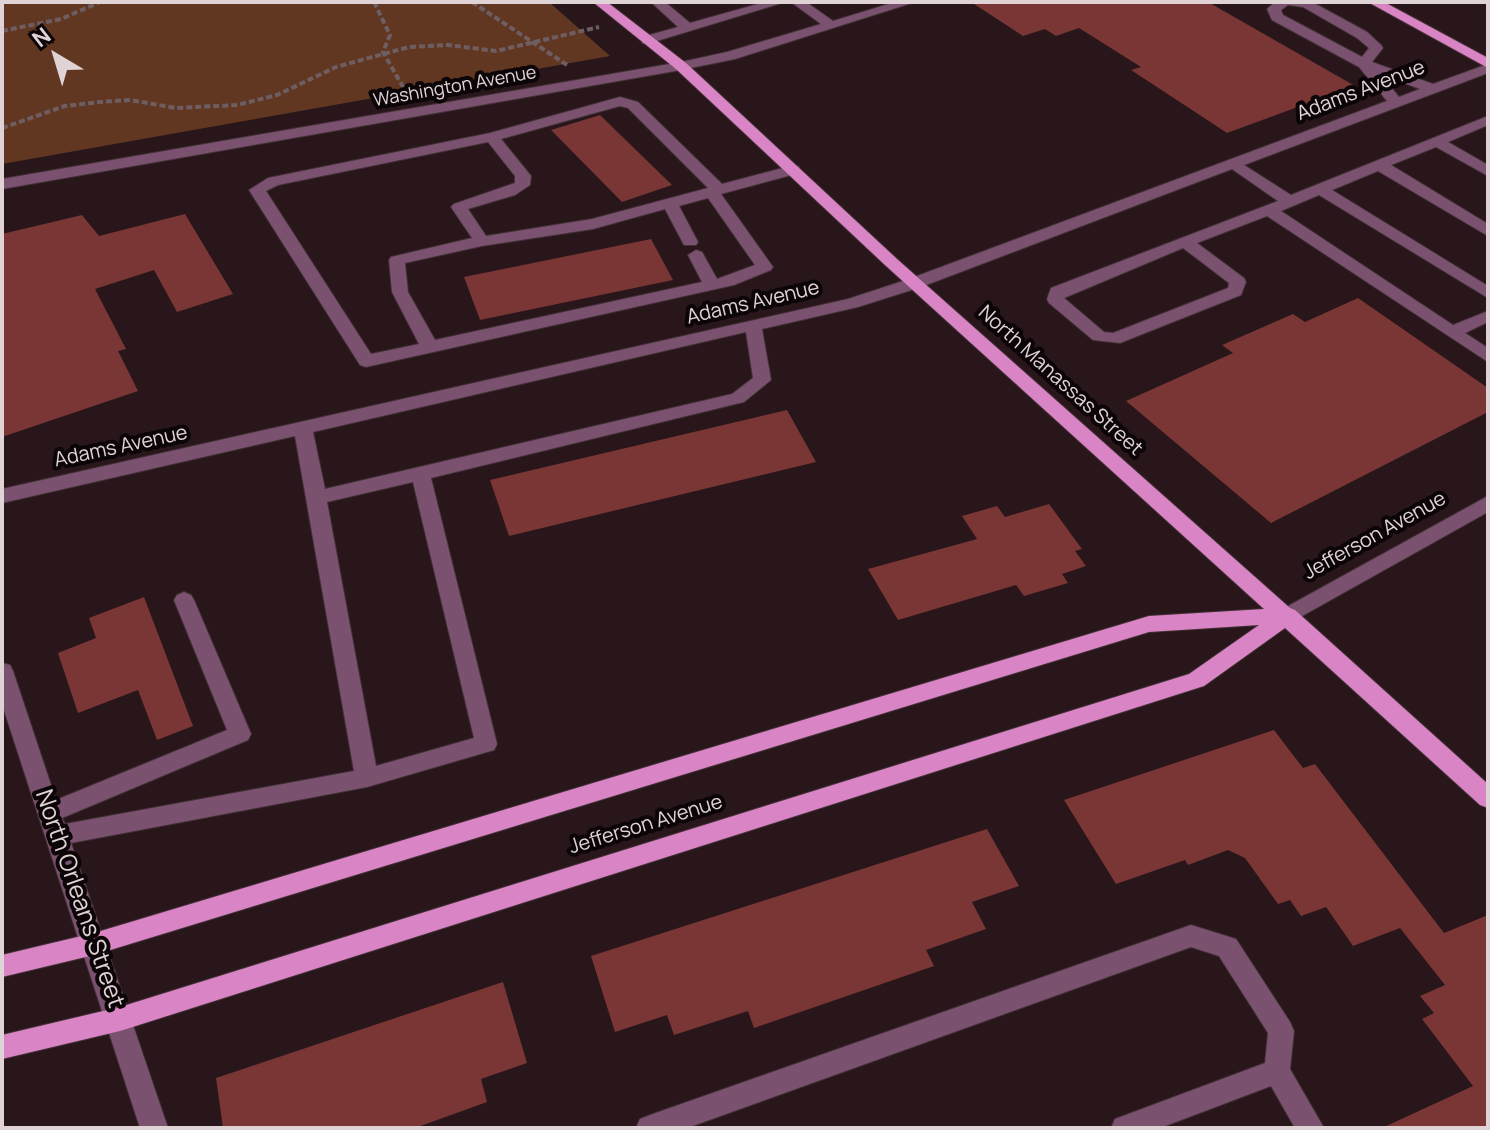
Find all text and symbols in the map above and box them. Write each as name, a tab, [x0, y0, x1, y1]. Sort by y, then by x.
north arrow	[16, 16, 96, 96]
text: N	[26, 20, 57, 54]
street label: Adams Avenue	[1293, 56, 1429, 126]
street label: Washington Avenue	[372, 62, 538, 112]
street label: Adams Avenue	[684, 276, 822, 330]
street label: North Manassas Street	[973, 301, 1147, 461]
street label: Adams Avenue	[52, 421, 190, 473]
street label: Jefferson Avenue	[1300, 487, 1450, 585]
street label: North Orleans Street	[28, 786, 130, 1012]
street label: Jefferson Avenue	[566, 790, 726, 860]

